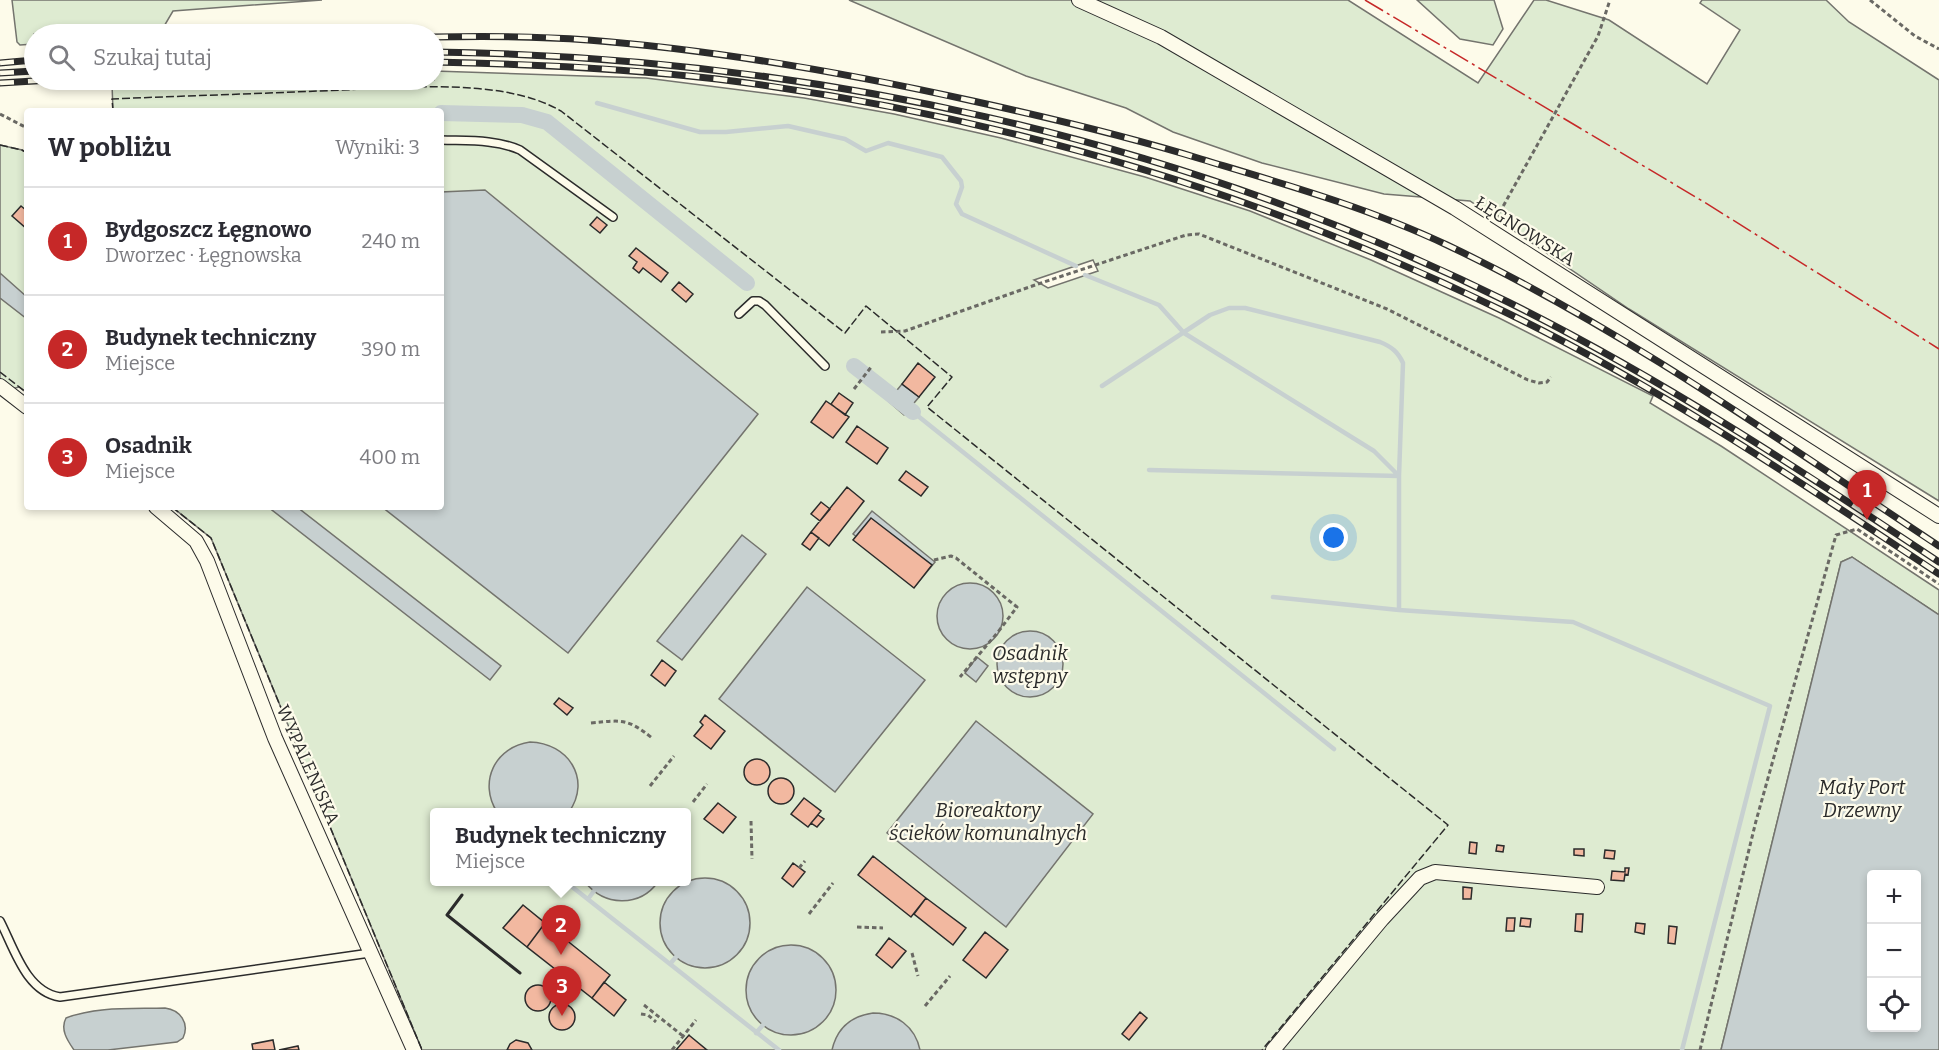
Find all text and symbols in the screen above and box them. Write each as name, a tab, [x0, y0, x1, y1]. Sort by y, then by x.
search box	[24, 24, 444, 90]
icon: search	[45, 41, 78, 74]
text: Szukaj tutaj	[93, 44, 212, 71]
text: W pobliżu	[48, 132, 171, 163]
text: Wyniki: 3	[335, 135, 420, 159]
street label: ŁĘGNOWSKA	[1471, 191, 1580, 271]
text: Bydgoszcz Łęgnowo	[105, 216, 312, 243]
text: 1	[63, 229, 72, 253]
text: 240 m	[362, 229, 420, 253]
text: Dworzec · Łęgnowska	[105, 243, 302, 267]
text: Budynek techniczny	[105, 324, 316, 351]
text: 2	[62, 337, 73, 361]
text: 390 m	[361, 337, 420, 361]
text: Miejsce	[105, 351, 175, 375]
text: Osadnik	[105, 432, 192, 459]
text: 3	[62, 445, 73, 469]
text: 400 m	[360, 445, 420, 469]
text: Miejsce	[105, 459, 175, 483]
pin: 1	[1848, 470, 1886, 520]
your location	[1319, 523, 1348, 552]
water label: Osadnik wstępny	[992, 641, 1069, 688]
street label: WYPALENISKA	[272, 702, 344, 829]
water label: Mały Port Drzewny	[1819, 775, 1906, 822]
water label: Bioreaktory ścieków komunalnych	[889, 798, 1087, 845]
popup	[430, 808, 691, 886]
text: Budynek techniczny	[455, 822, 666, 849]
text: Miejsce	[455, 849, 525, 873]
map controls	[1867, 870, 1921, 1032]
button: +	[1867, 870, 1921, 924]
pin: 2	[542, 906, 580, 955]
button: −	[1867, 924, 1921, 978]
pin: 3	[542, 966, 582, 1016]
button: locate	[1867, 978, 1921, 1032]

